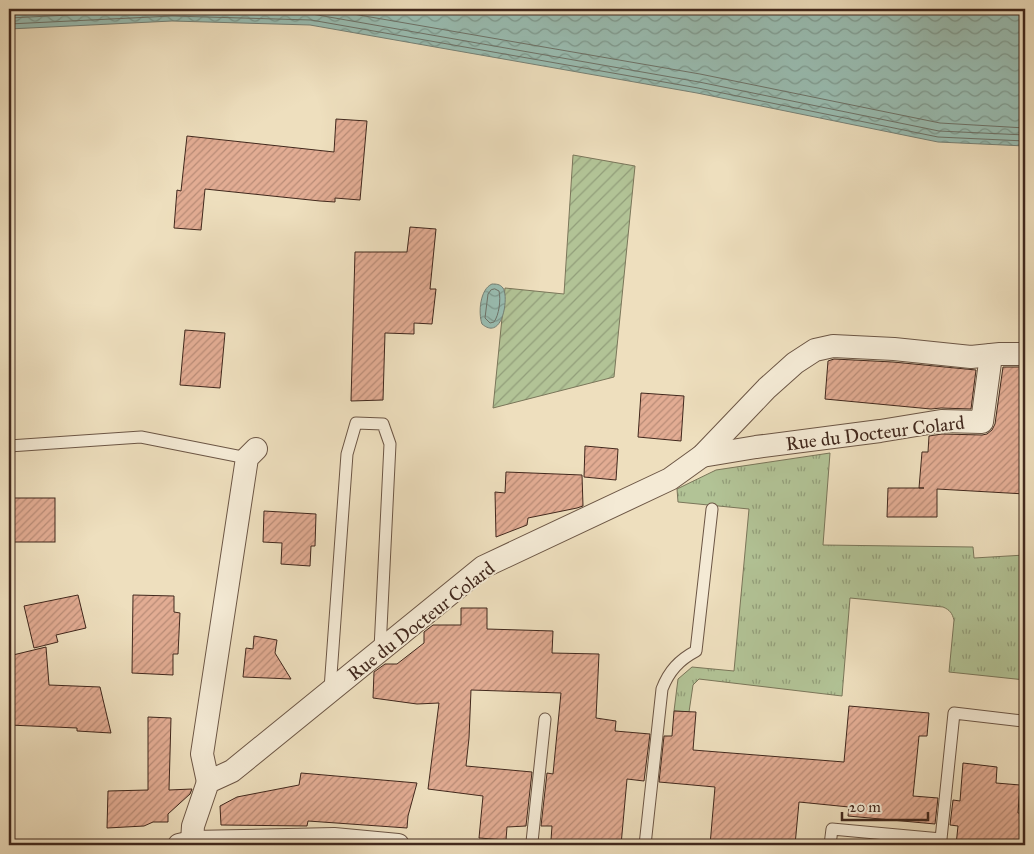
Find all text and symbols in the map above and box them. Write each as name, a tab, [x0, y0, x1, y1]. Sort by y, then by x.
street label: Rue du Docteur Colard	[784, 411, 966, 455]
street label: Rue du Docteur Colard	[343, 556, 499, 686]
scale bar	[842, 789, 928, 821]
text: 20 m	[849, 798, 881, 816]

